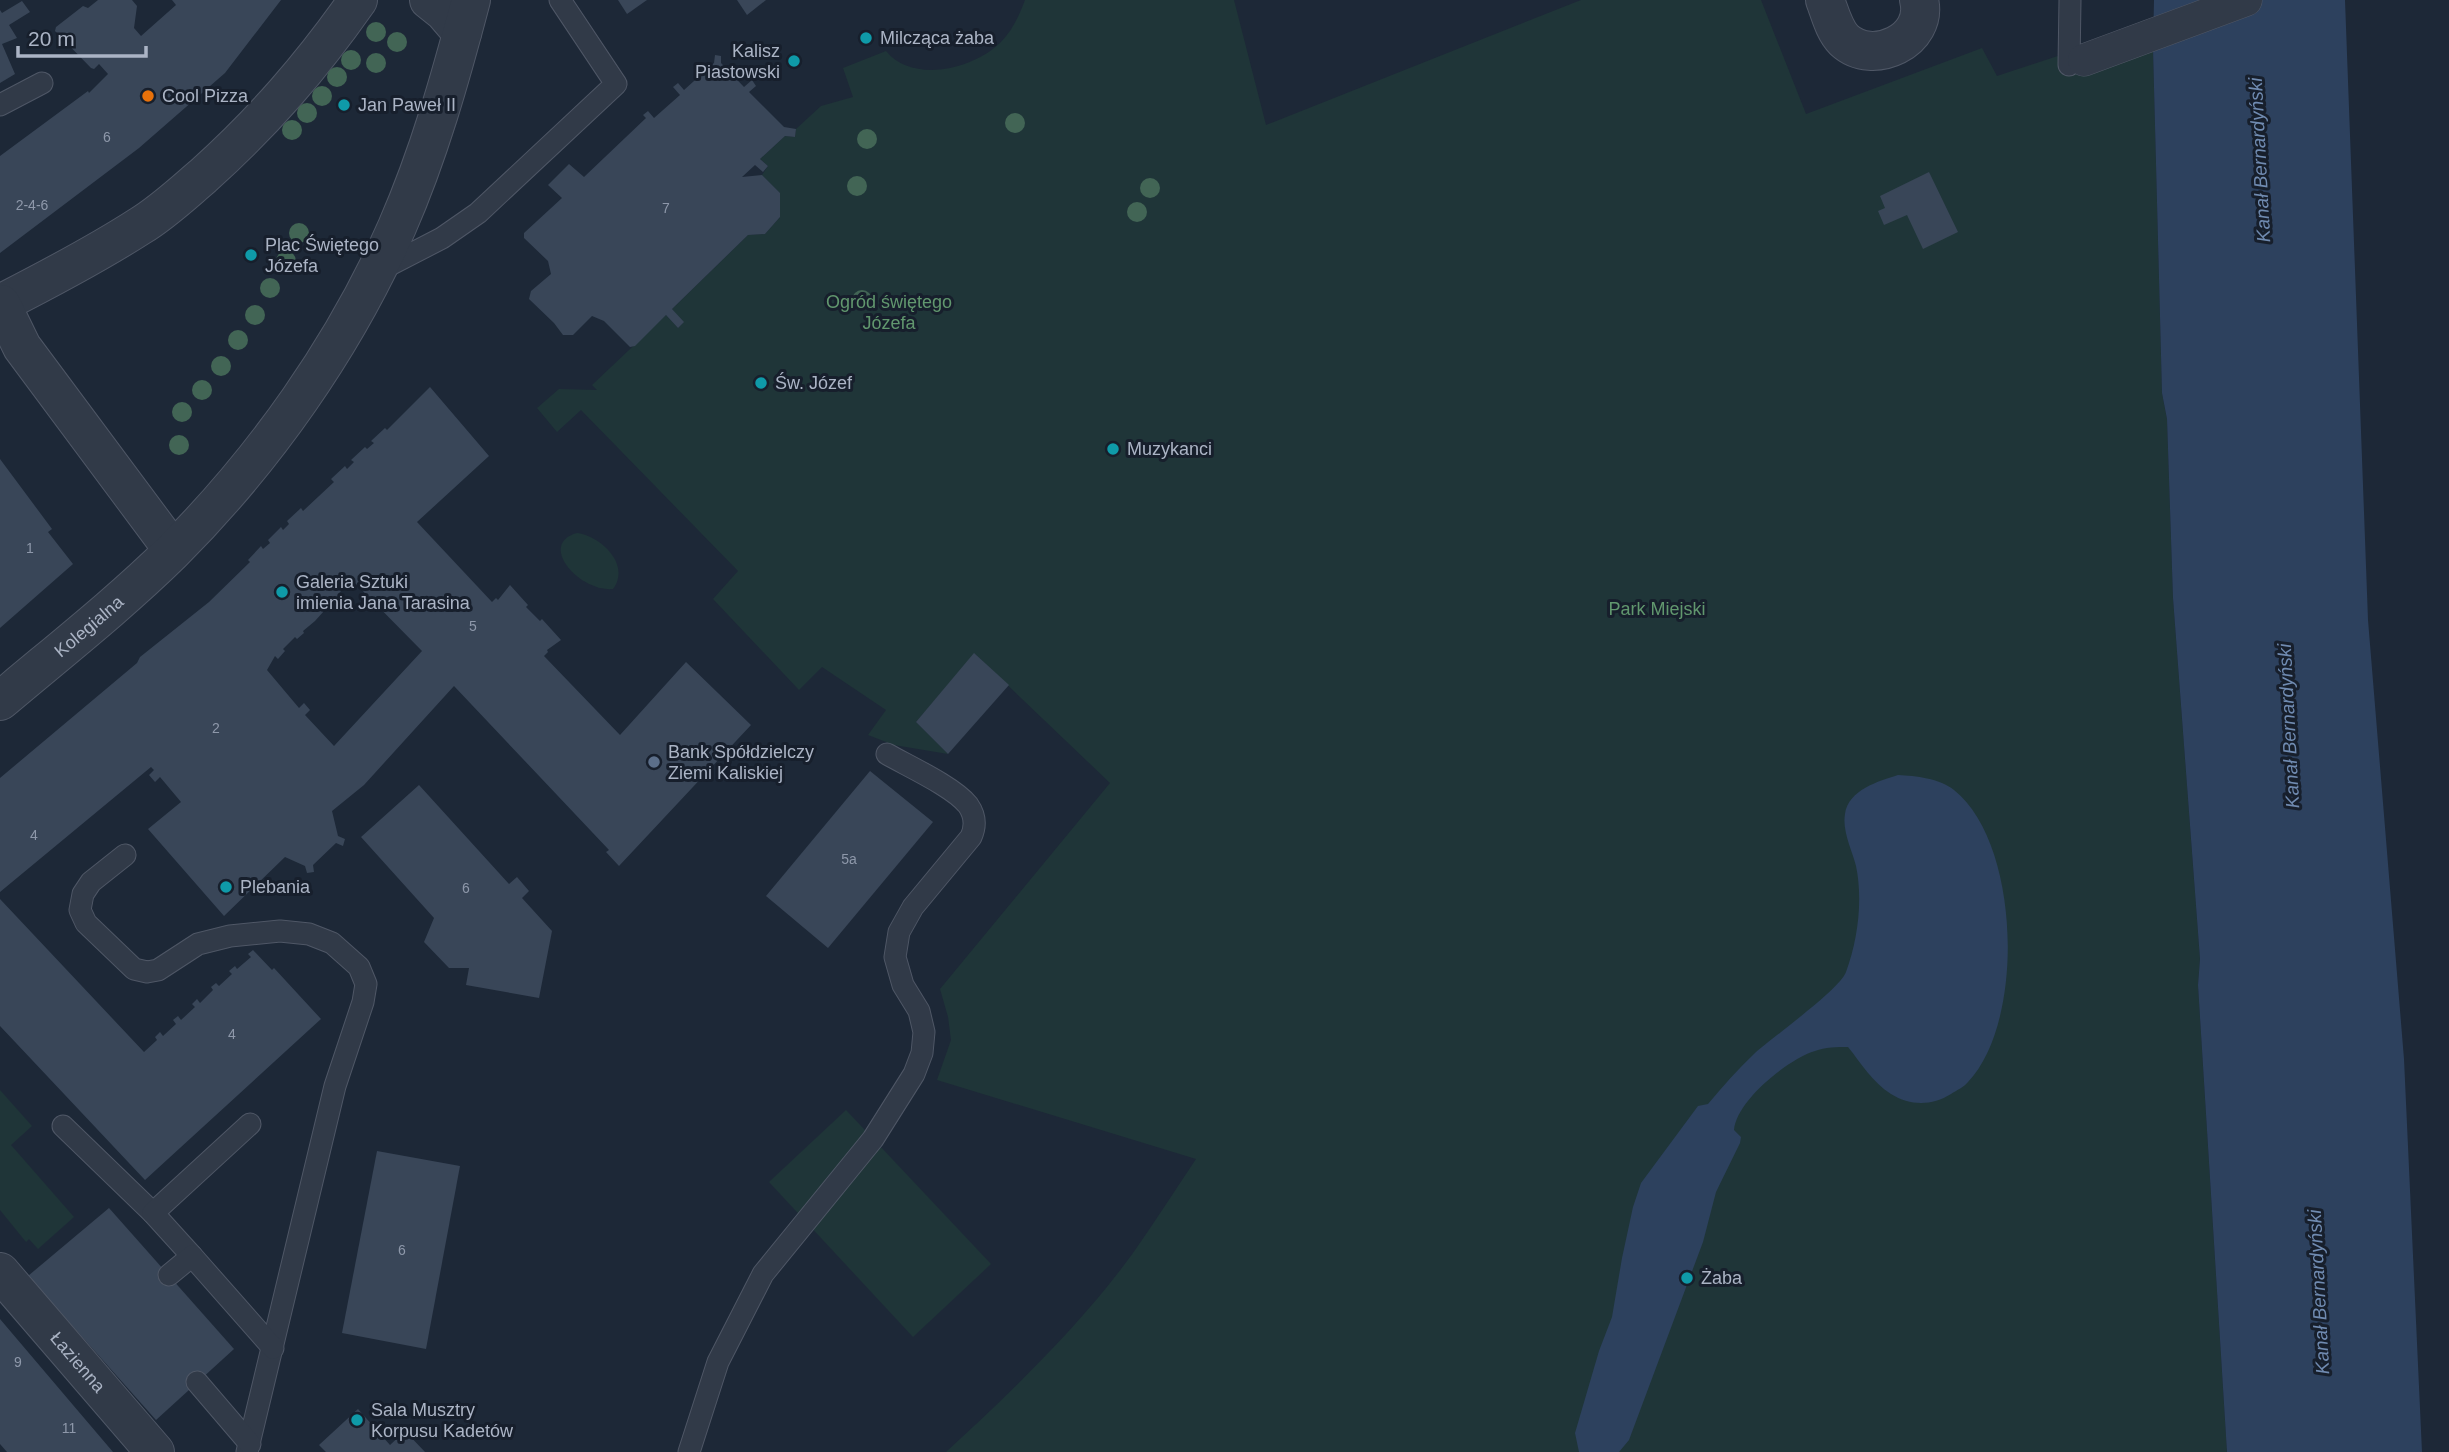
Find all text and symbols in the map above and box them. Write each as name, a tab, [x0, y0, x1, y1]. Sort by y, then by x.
scale bar	[18, 14, 145, 58]
text: 20 m	[28, 27, 75, 50]
place label: Milcząca żaba	[880, 28, 995, 48]
marker: Milcząca żaba	[858, 30, 874, 46]
place label: Kalisz Piastowski	[695, 41, 780, 82]
marker: Kalisz Piastowski	[786, 53, 802, 69]
water label: Kanał Bernardyński	[2245, 76, 2274, 243]
place label: Cool Pizza	[162, 86, 249, 106]
marker: Cool Pizza	[140, 88, 156, 104]
place label: Jan Paweł II	[358, 95, 456, 115]
marker: Jan Paweł II	[336, 97, 352, 113]
house number: 6	[103, 129, 111, 145]
house number: 2-4-6	[16, 197, 49, 213]
house number: 7	[662, 200, 670, 216]
place label: Plac Świętego Józefa	[265, 234, 379, 276]
marker: Plac Świętego Józefa	[243, 247, 259, 263]
park label: Ogród świętego Józefa	[826, 292, 952, 333]
place label: Św. Józef	[775, 372, 853, 393]
marker: Św. Józef	[753, 375, 769, 391]
place label: Muzykanci	[1127, 439, 1212, 459]
marker: Muzykanci	[1105, 441, 1121, 457]
house number: 1	[26, 540, 34, 556]
place label: Galeria Sztuki imienia Jana Tarasina	[296, 572, 471, 613]
marker: Galeria Sztuki imienia Jana Tarasina	[274, 584, 290, 600]
street label: Kolegialna	[50, 591, 128, 661]
park label: Park Miejski	[1608, 599, 1706, 619]
house number: 5	[469, 618, 477, 634]
water label: Kanał Bernardyński	[2274, 642, 2303, 809]
house number: 2	[212, 720, 220, 736]
place label: Bank Spółdzielczy Ziemi Kaliskiej	[668, 742, 814, 783]
marker: Bank Spółdzielczy Ziemi Kaliskiej	[646, 754, 662, 770]
house number: 4	[30, 827, 38, 843]
house number: 5a	[841, 851, 857, 867]
place label: Plebania	[240, 877, 311, 897]
marker: Plebania	[218, 879, 234, 895]
house number: 6	[462, 880, 470, 896]
house number: 4	[228, 1026, 236, 1042]
water label: Kanał Bernardyński	[2304, 1208, 2333, 1375]
house number: 6	[398, 1242, 406, 1258]
place label: Żaba	[1701, 1268, 1743, 1288]
marker: Żaba	[1679, 1270, 1695, 1286]
street label: Łazienna	[46, 1328, 110, 1397]
house number: 9	[14, 1354, 22, 1370]
place label: Sala Musztry Korpusu Kadetów	[371, 1400, 514, 1441]
marker: Sala Musztry Korpusu Kadetów	[349, 1412, 365, 1428]
house number: 11	[62, 1420, 76, 1436]

